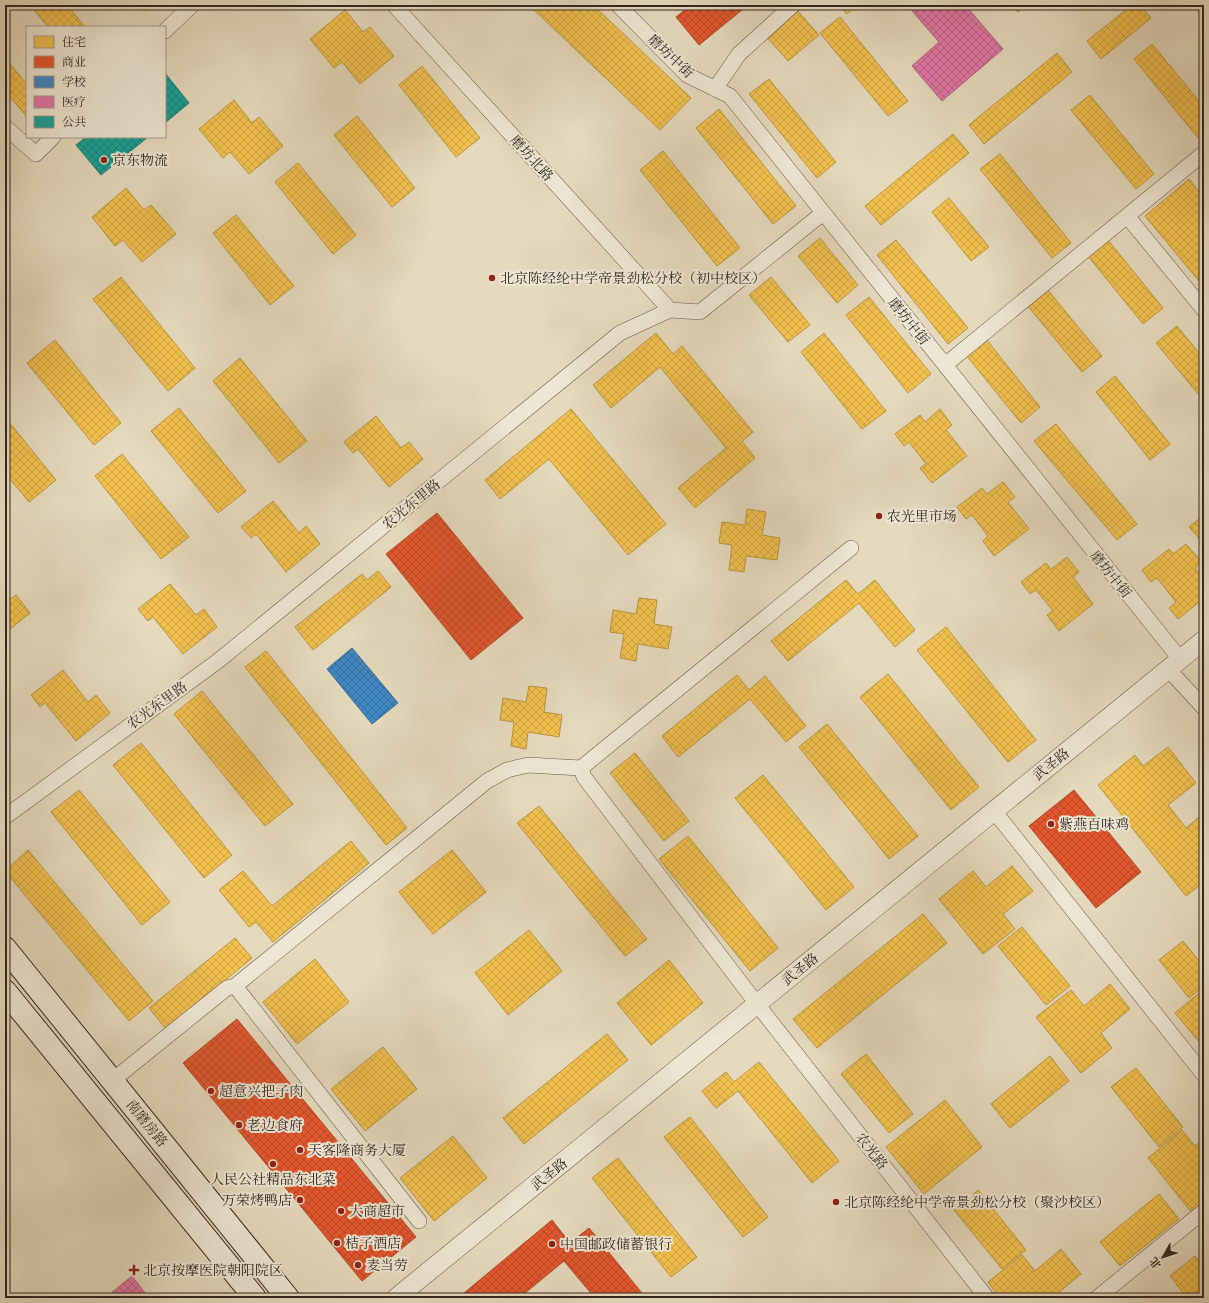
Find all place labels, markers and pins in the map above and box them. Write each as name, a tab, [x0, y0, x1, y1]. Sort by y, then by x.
place label: 京东物流	[112, 150, 168, 170]
marker: 京东物流	[99, 155, 109, 165]
place label: 北京陈经纶中学帝景劲松分校（初中校区）	[500, 268, 766, 288]
marker: 北京陈经纶中学帝景劲松分校（初中校区）	[487, 273, 497, 283]
place label: 农光里市场	[887, 506, 957, 526]
marker: 农光里市场	[874, 511, 884, 521]
place label: 紫燕百味鸡	[1059, 814, 1129, 834]
marker: 紫燕百味鸡	[1046, 819, 1056, 829]
place label: 超意兴把子肉	[219, 1081, 303, 1101]
marker: 超意兴把子肉	[206, 1086, 216, 1096]
place label: 老边食府	[247, 1115, 303, 1135]
marker: 老边食府	[234, 1120, 244, 1130]
place label: 天客隆商务大厦	[308, 1140, 406, 1160]
marker: 天客隆商务大厦	[295, 1145, 305, 1155]
marker: 人民公社精品东北菜	[268, 1159, 278, 1169]
place label: 人民公社精品东北菜	[210, 1169, 336, 1189]
place label: 万荣烤鸭店	[222, 1190, 292, 1210]
place label: 北京陈经纶中学帝景劲松分校（聚沙校区）	[844, 1192, 1110, 1212]
marker: 万荣烤鸭店	[295, 1195, 305, 1205]
marker: 北京陈经纶中学帝景劲松分校（聚沙校区）	[831, 1197, 841, 1207]
place label: 大商超市	[349, 1201, 405, 1221]
marker: 大商超市	[336, 1206, 346, 1216]
place label: 桔子酒店	[345, 1233, 401, 1253]
place label: 中国邮政储蓄银行	[560, 1234, 672, 1254]
marker: 桔子酒店	[332, 1238, 342, 1248]
marker: 中国邮政储蓄银行	[547, 1239, 557, 1249]
place label: 麦当劳	[366, 1255, 408, 1275]
place label: 北京按摩医院朝阳院区	[143, 1260, 283, 1280]
marker: 麦当劳	[353, 1260, 363, 1270]
marker: 北京按摩医院朝阳院区	[128, 1264, 140, 1276]

